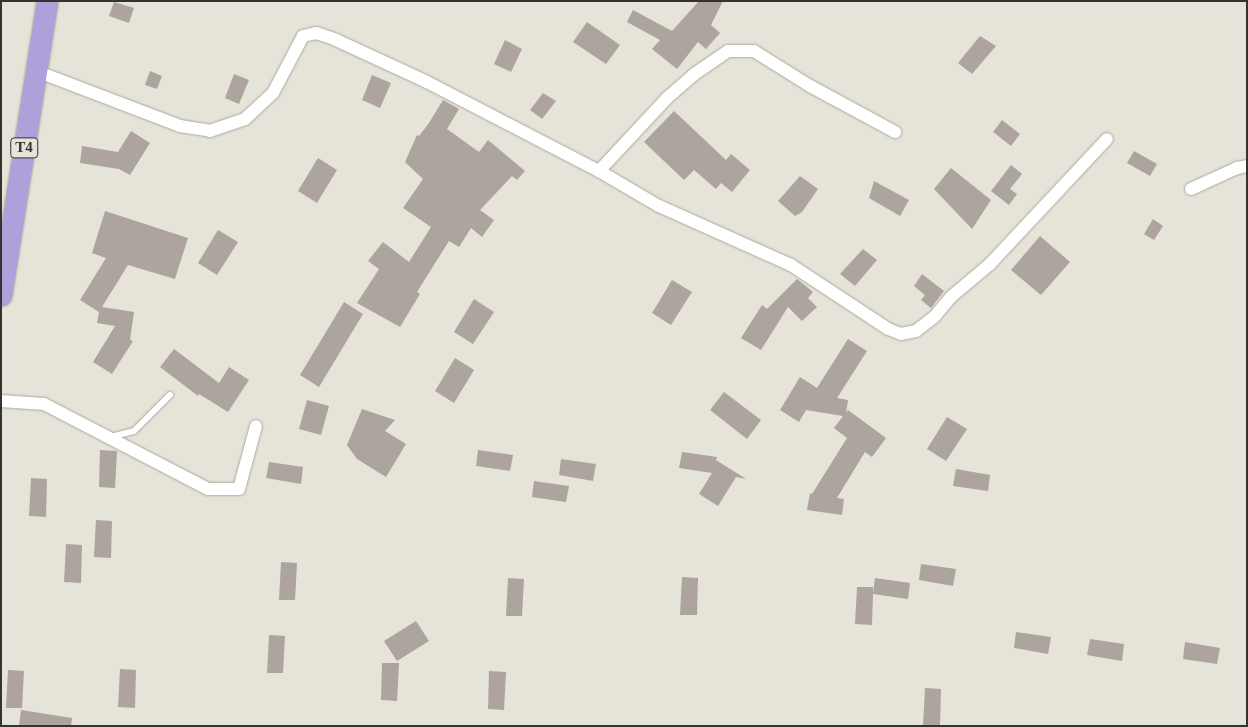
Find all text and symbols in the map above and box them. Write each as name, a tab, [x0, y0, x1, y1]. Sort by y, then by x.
road number: T4	[9, 136, 39, 160]

